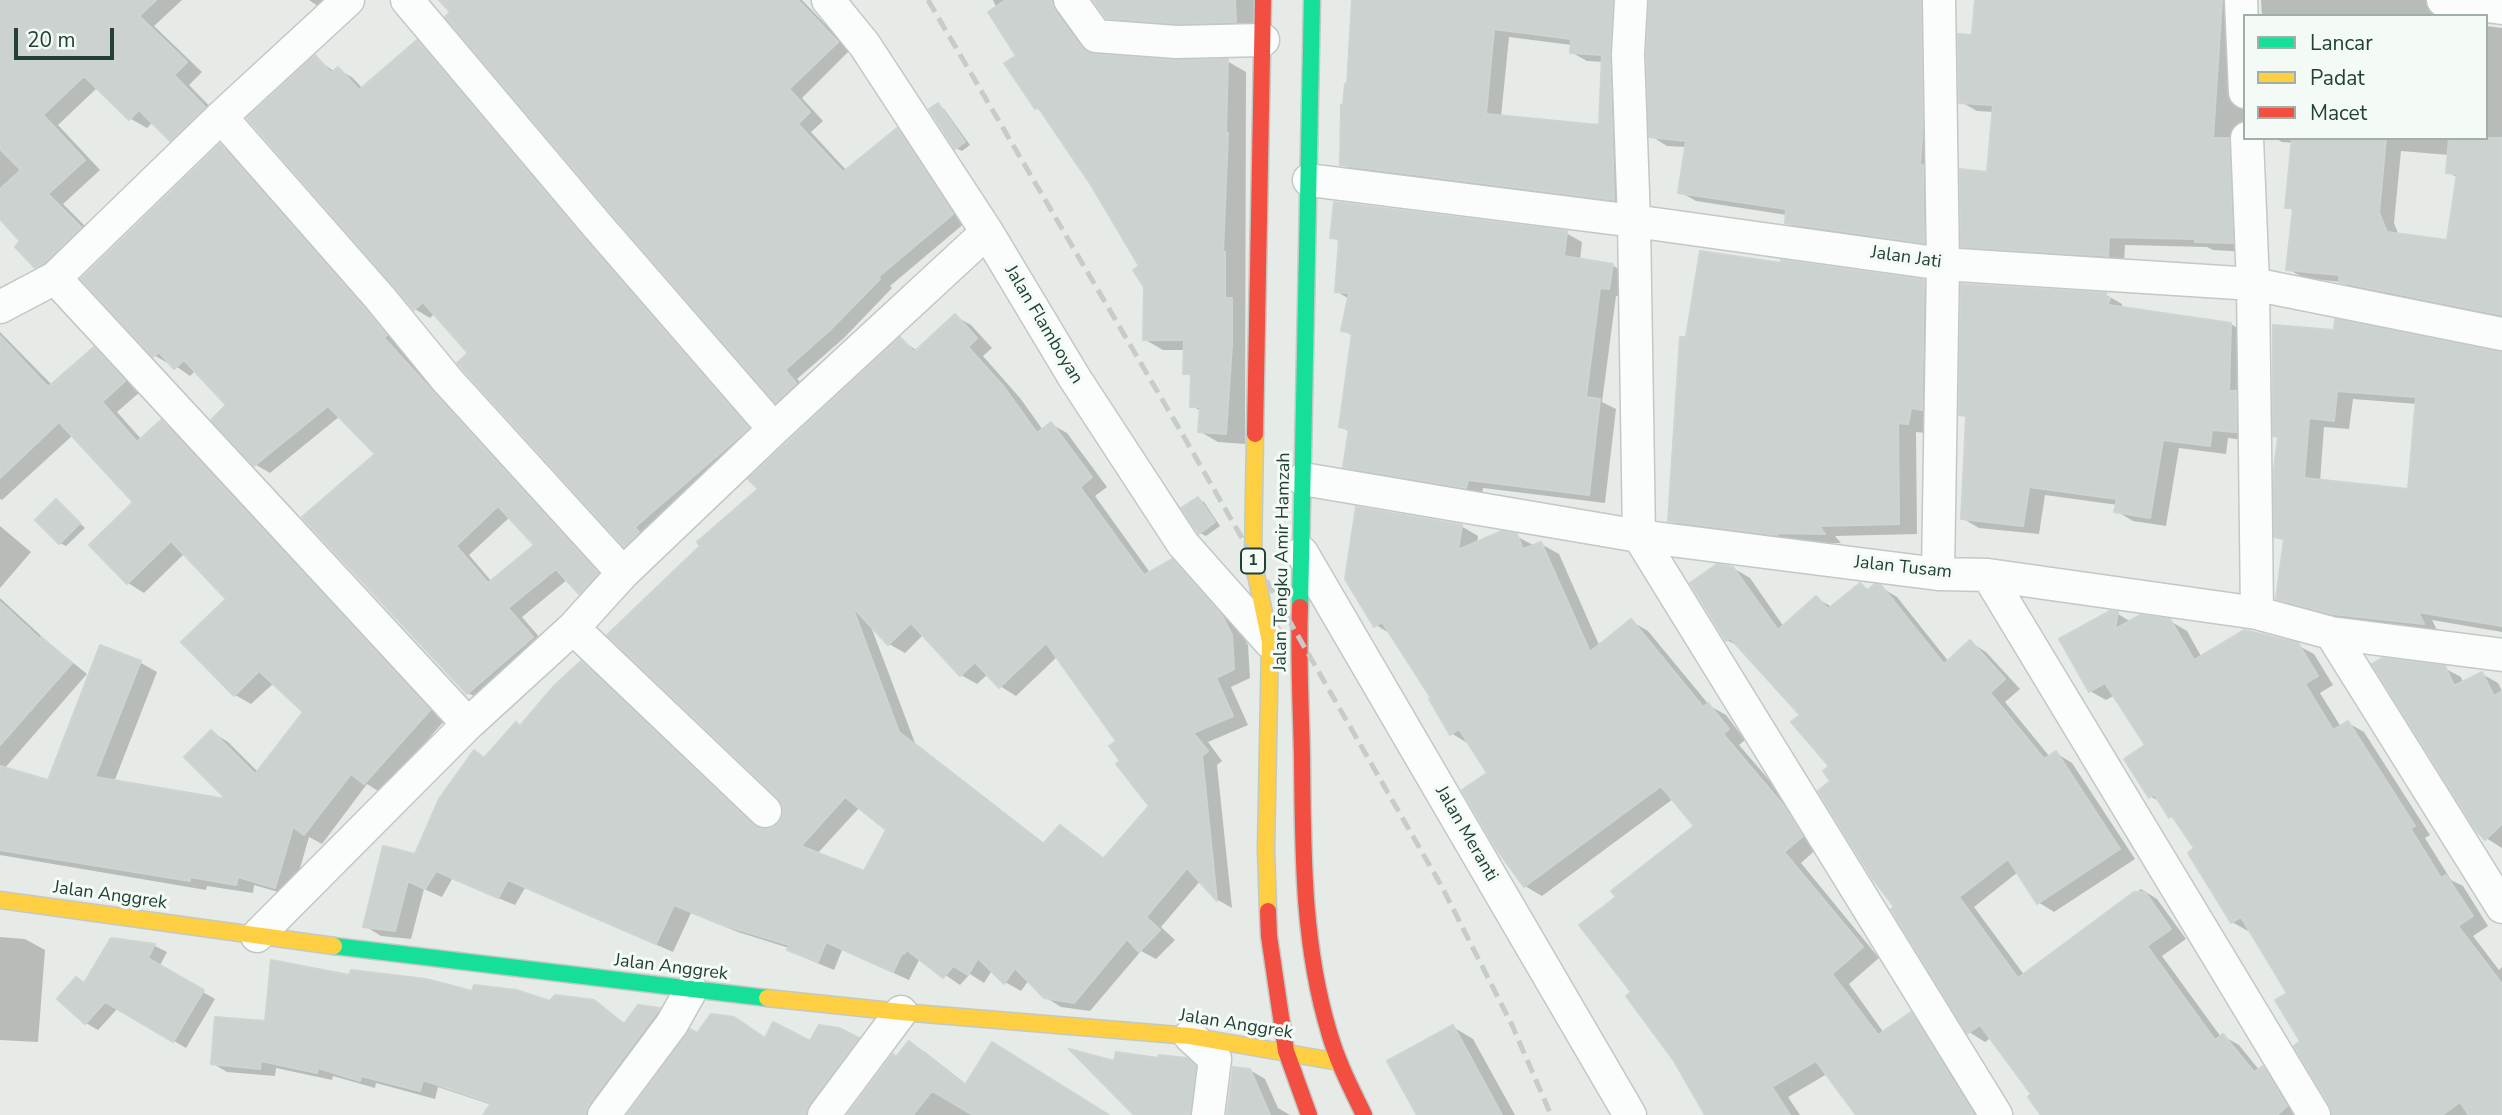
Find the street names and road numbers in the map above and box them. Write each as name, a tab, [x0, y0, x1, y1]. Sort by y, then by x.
street label: Jalan Jati	[1869, 242, 1943, 274]
street label: Jalan Flamboyan	[999, 262, 1087, 388]
street label: Jalan Tengku Amir Hamzah	[1270, 452, 1296, 672]
road number: 1	[1241, 548, 1265, 574]
street label: Jalan Tusam	[1853, 552, 1953, 584]
street label: Jalan Meranti	[1430, 782, 1502, 886]
street label: Jalan Anggrek	[52, 877, 168, 915]
street label: Jalan Anggrek	[613, 950, 729, 986]
street label: Jalan Anggrek	[1178, 1005, 1294, 1045]

